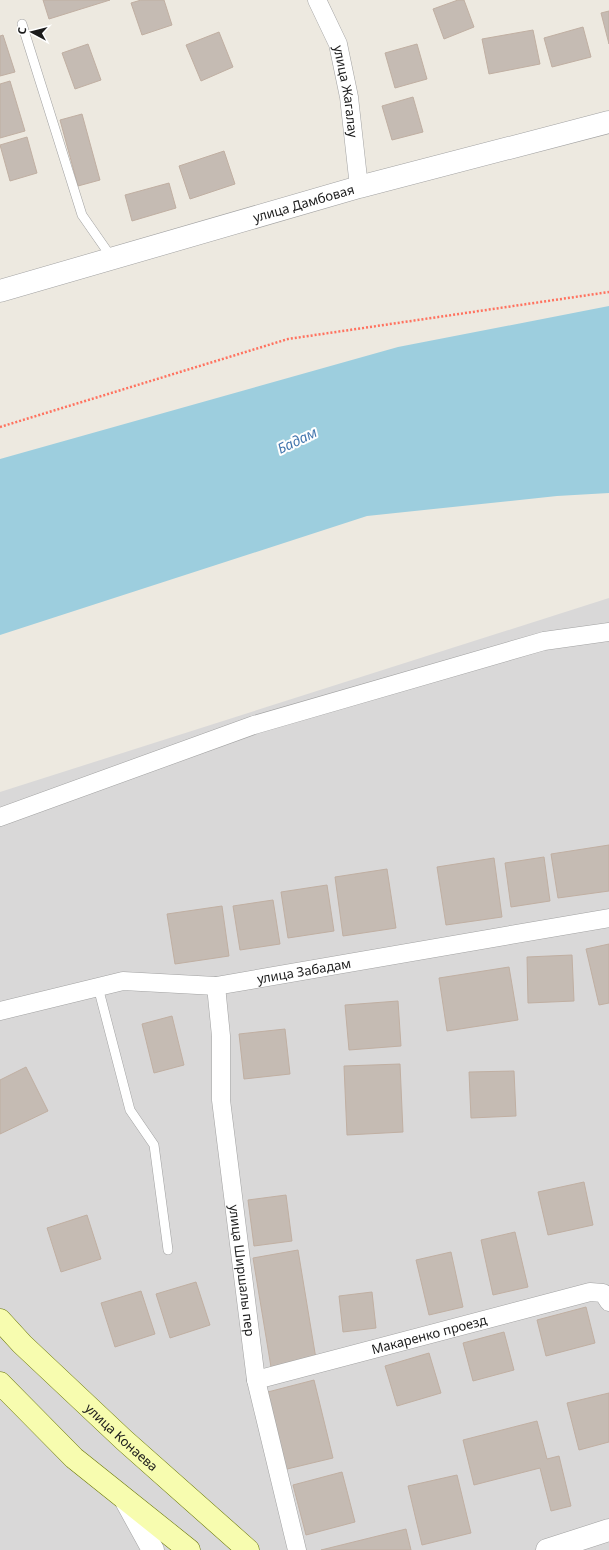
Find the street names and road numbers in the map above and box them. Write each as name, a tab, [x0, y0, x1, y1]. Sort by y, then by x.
street label: улица Жагалау	[329, 44, 362, 139]
street label: улица Дамбовая	[251, 180, 356, 226]
street label: улица Забадам	[256, 954, 352, 988]
street label: улица Ширшалы пер	[225, 1204, 259, 1337]
street label: Макаренко проезд	[369, 1311, 489, 1358]
street label: улица Конаева	[81, 1399, 162, 1475]

